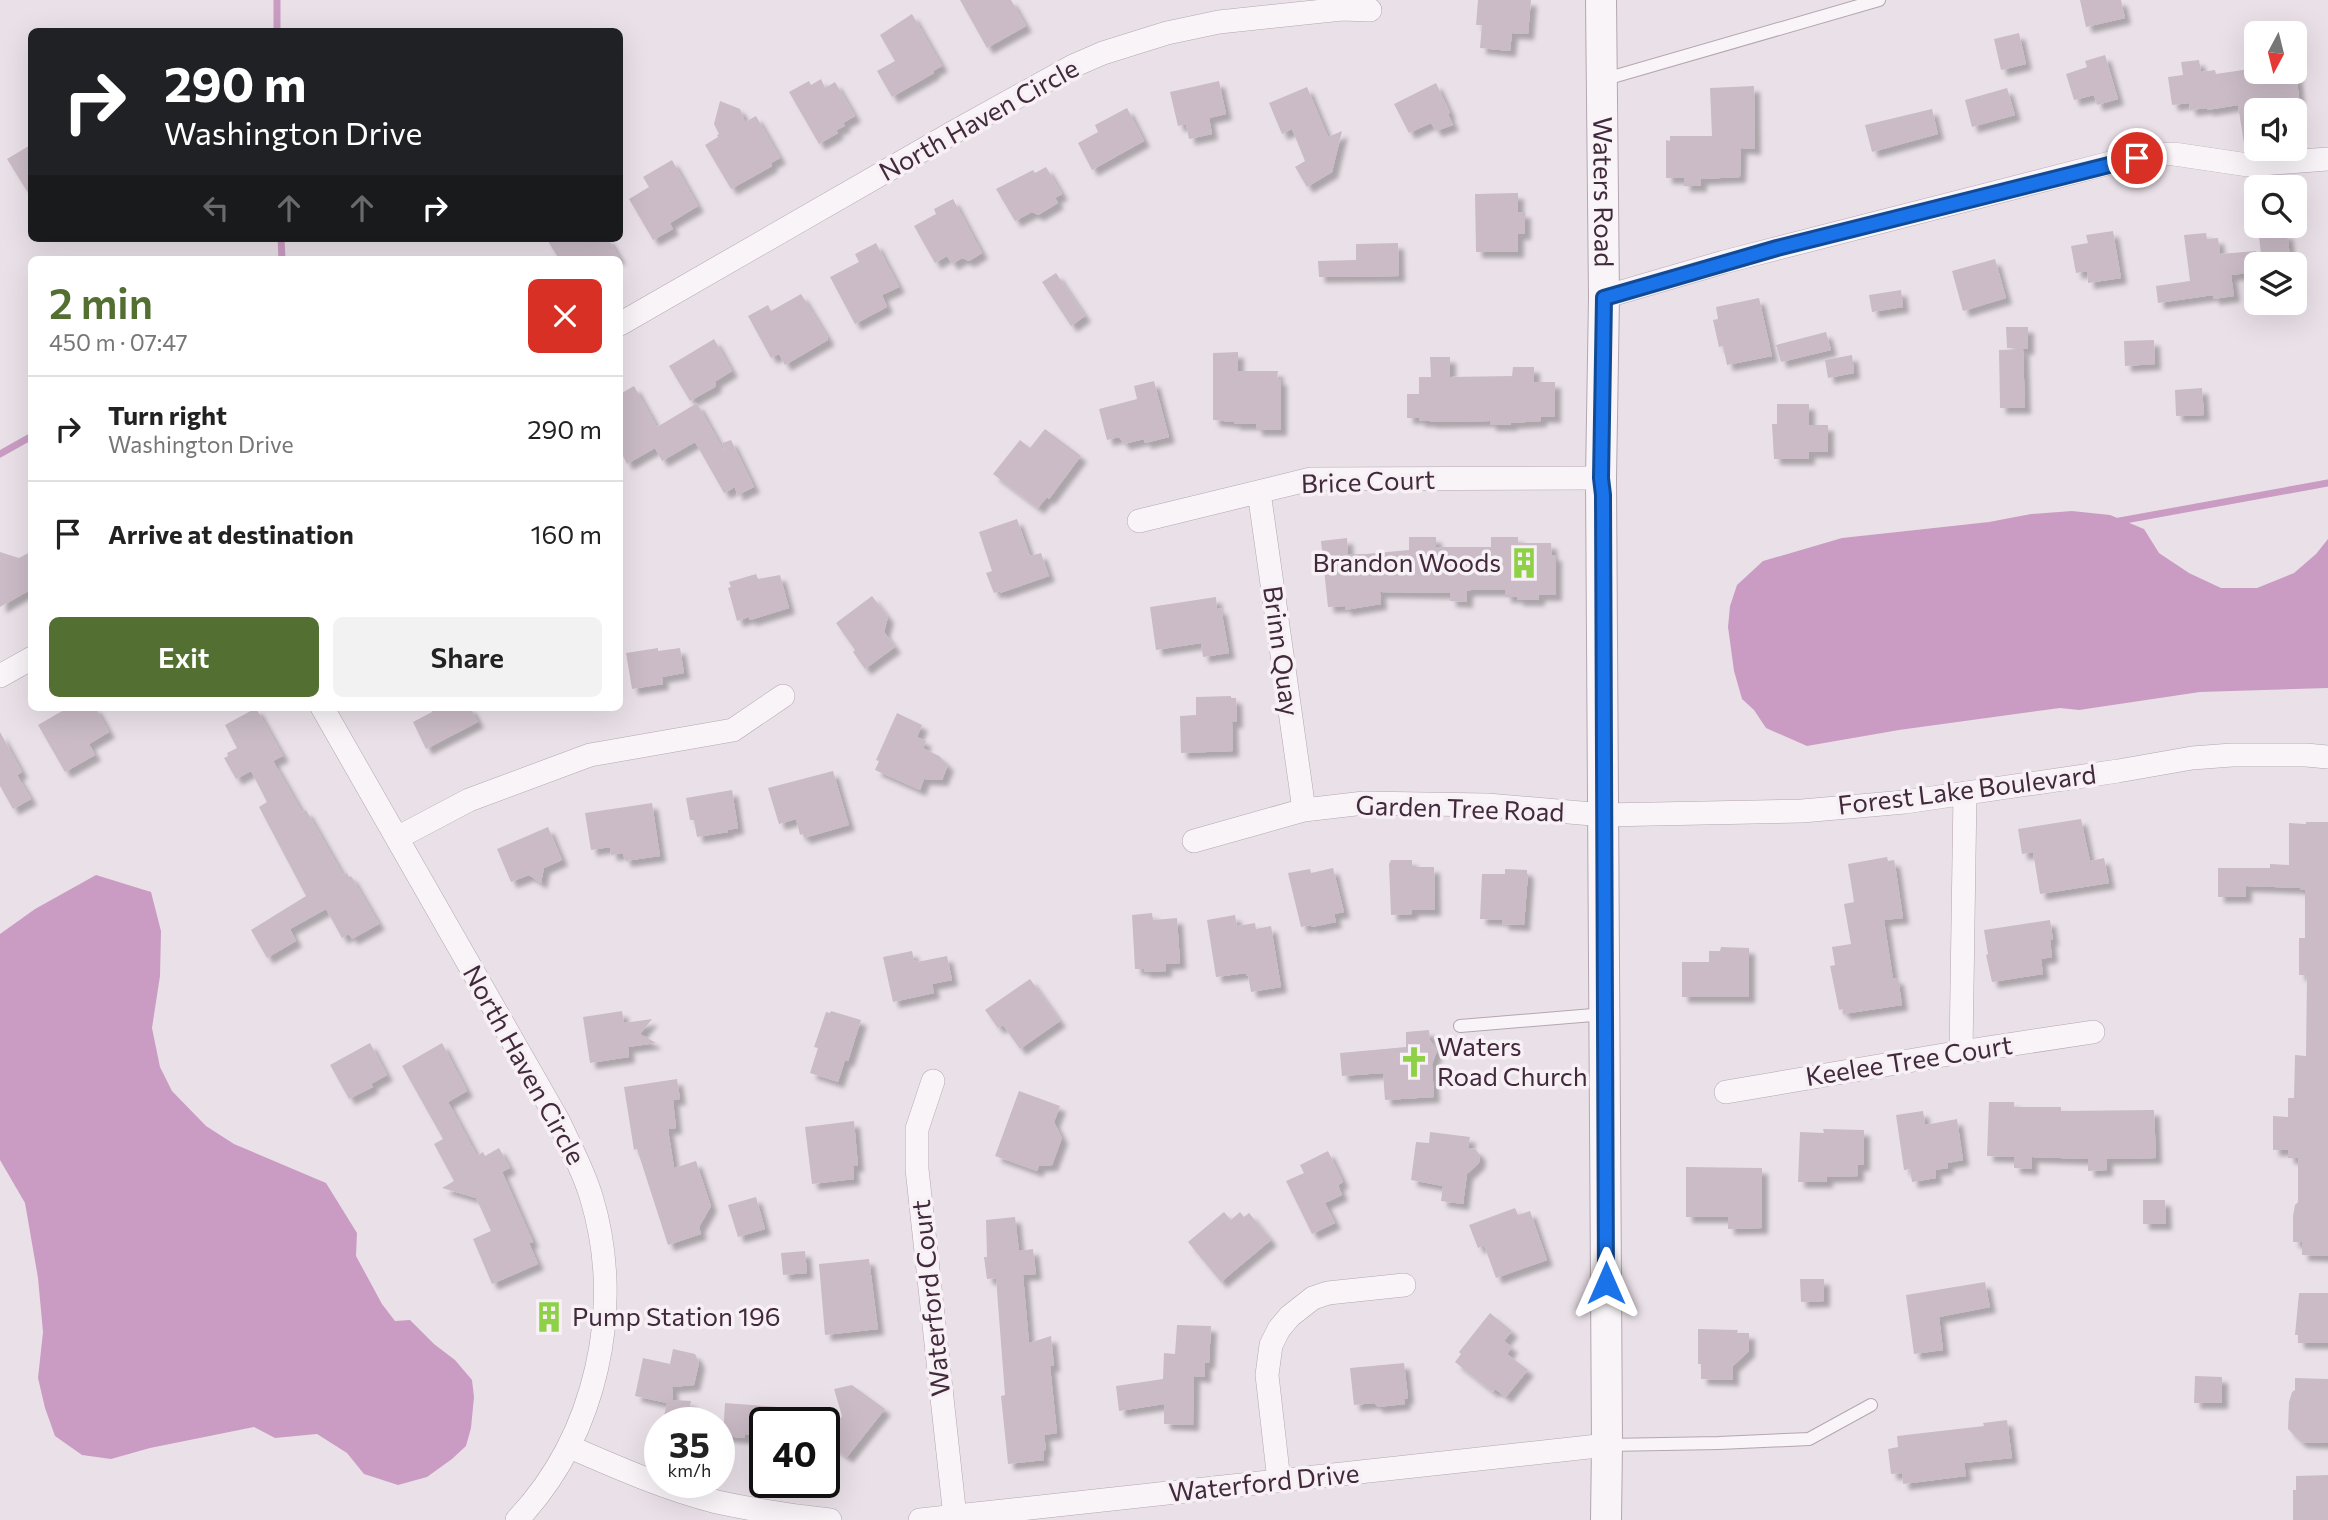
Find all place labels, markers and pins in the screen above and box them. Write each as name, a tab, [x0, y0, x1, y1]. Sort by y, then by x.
pin	[2107, 128, 2167, 188]
place label: Brandon Woods	[1313, 546, 1501, 577]
building icon: Brandon Woods	[1507, 546, 1541, 580]
place label: Waters Road Church	[1437, 1030, 1588, 1091]
church icon: Waters Road Church	[1397, 1045, 1431, 1079]
building icon: Pump Station 196	[532, 1300, 566, 1334]
place label: Pump Station 196	[572, 1300, 781, 1331]

